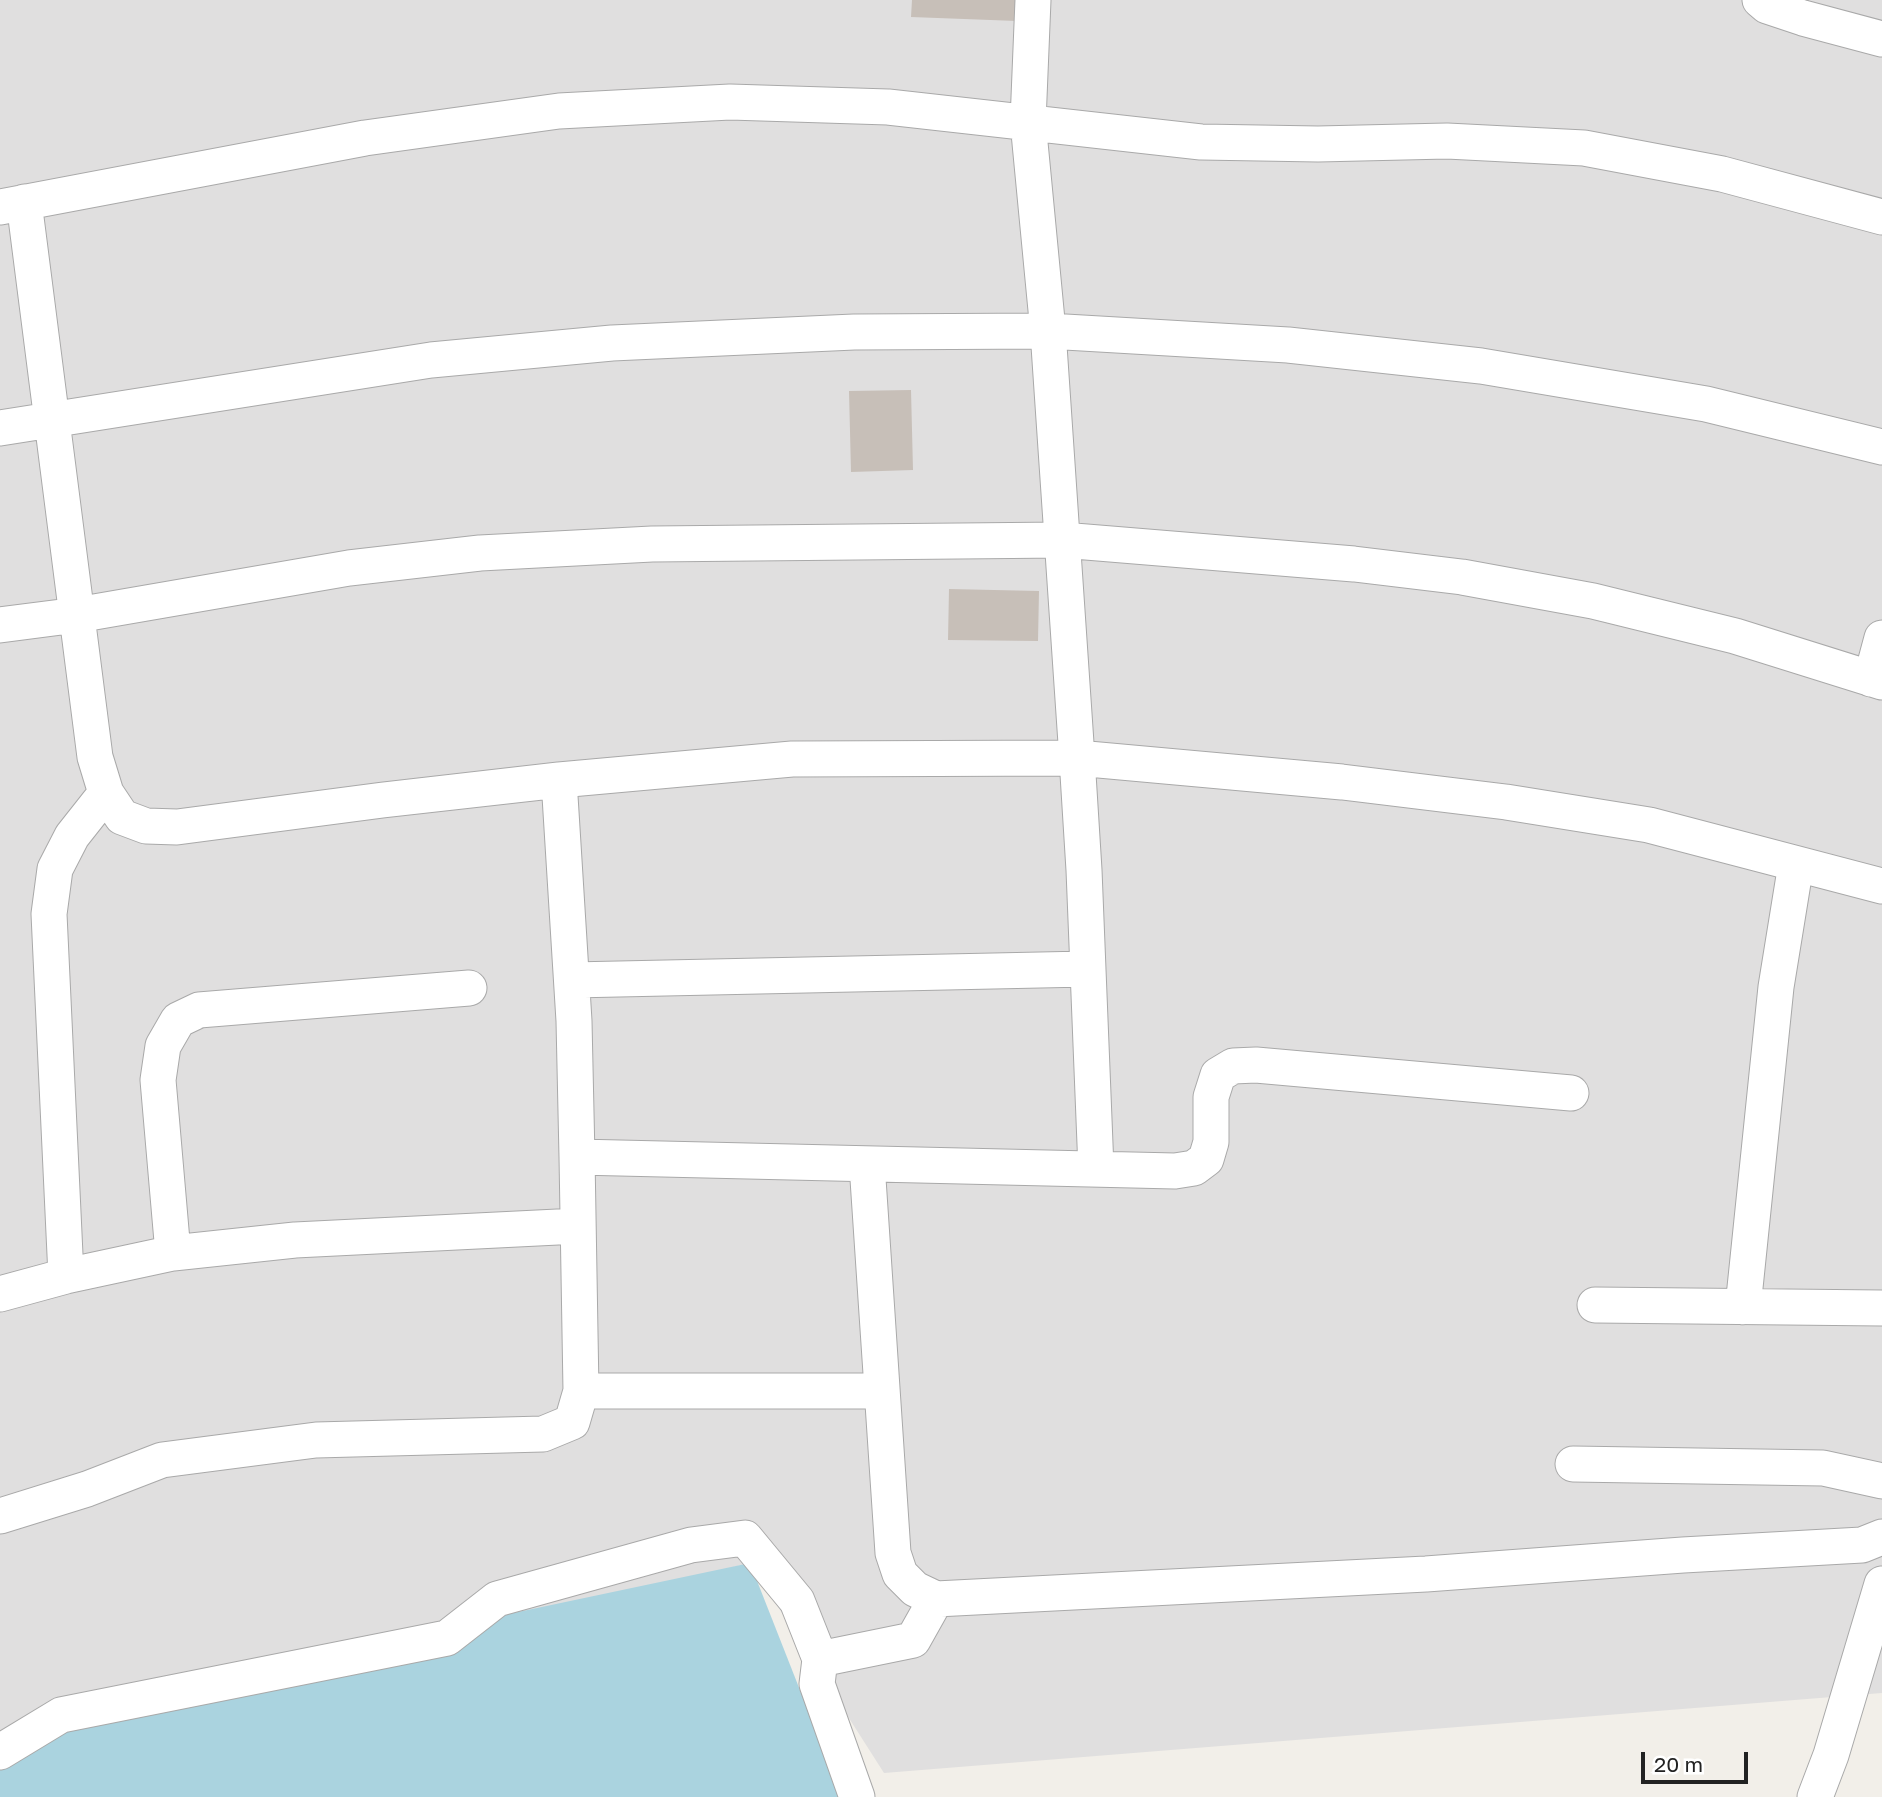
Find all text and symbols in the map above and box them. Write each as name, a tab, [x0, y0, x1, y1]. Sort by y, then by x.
scale bar	[1644, 1738, 1751, 1782]
text: 20 m	[1654, 1751, 1703, 1777]

